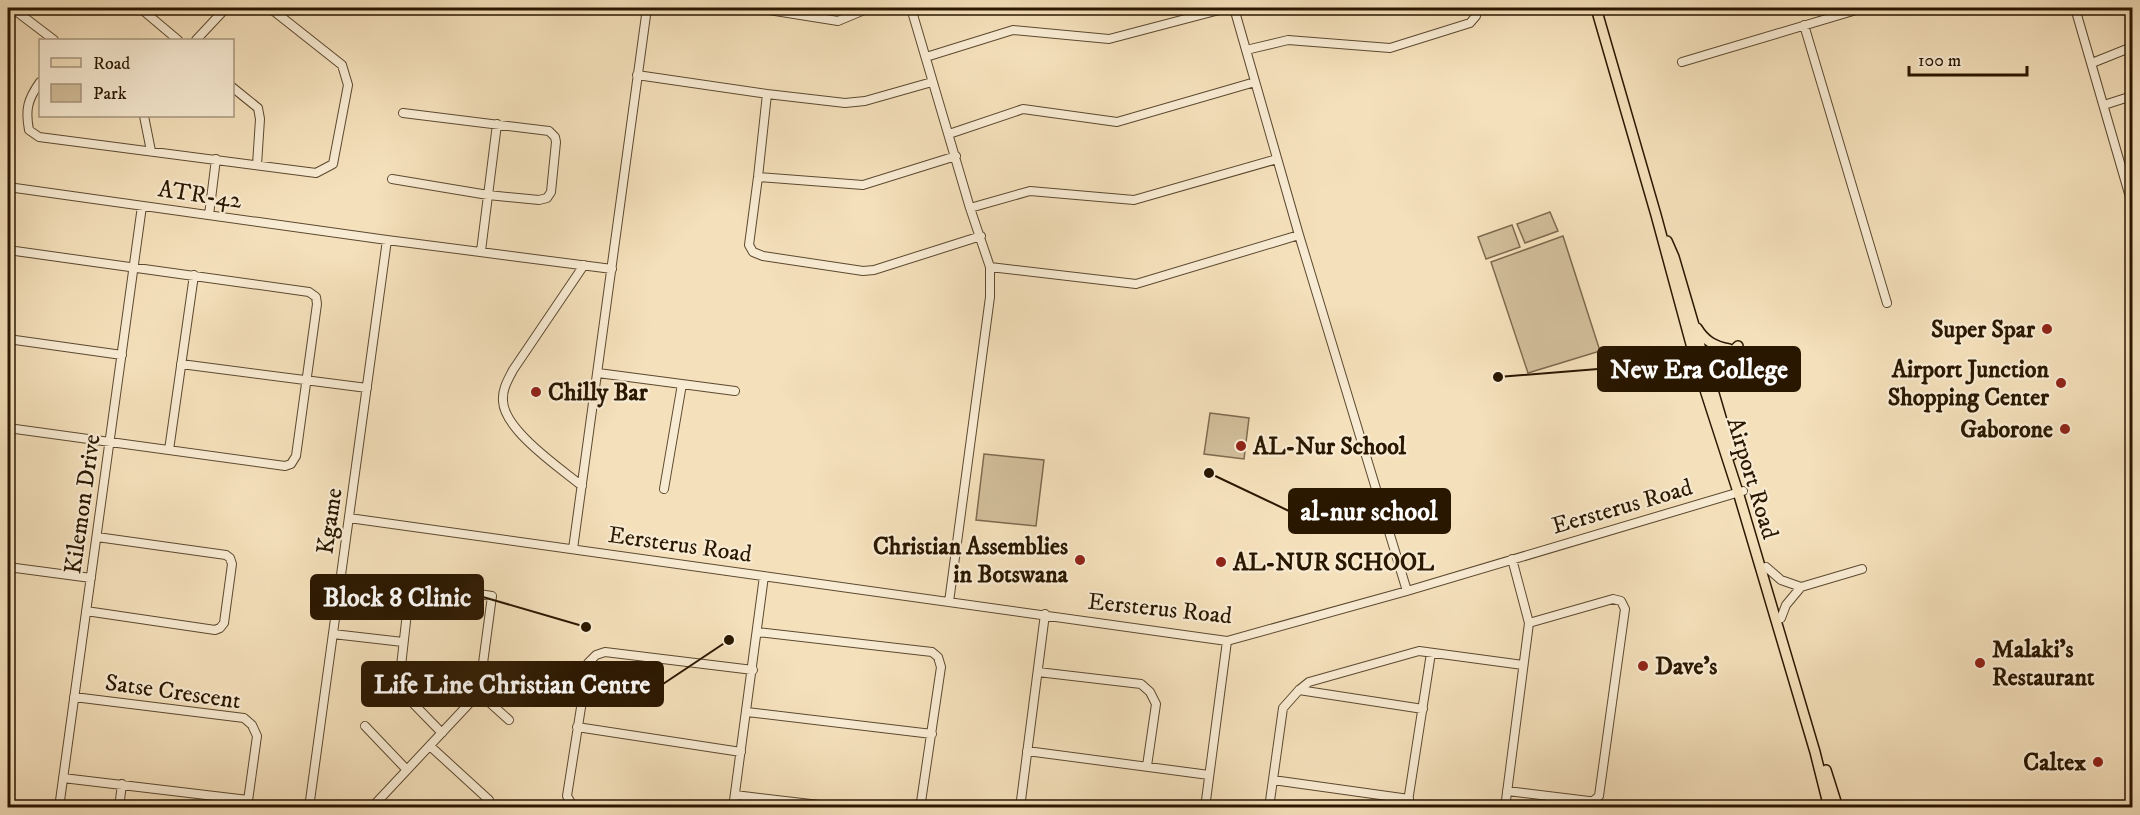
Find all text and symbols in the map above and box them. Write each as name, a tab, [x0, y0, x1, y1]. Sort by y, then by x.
legend	[39, 39, 234, 117]
scale bar	[1909, 39, 2028, 77]
text: 100 m	[1918, 50, 1961, 72]
text: Road	[93, 53, 130, 75]
text: Park	[93, 83, 127, 105]
street label: ATR-42	[156, 174, 244, 216]
place label: Super Spar	[1931, 315, 2036, 345]
marker: Super Spar	[2040, 322, 2054, 336]
callout: New Era College	[1598, 347, 1800, 391]
text: New Era College	[1610, 354, 1788, 387]
place label: Airport Junction Shopping Center	[1888, 355, 2050, 413]
marker: Airport Junction Shopping Center	[2054, 376, 2068, 390]
place label: Chilly Bar	[548, 378, 649, 408]
marker: Chilly Bar	[529, 385, 543, 399]
street label: Airport Road	[1719, 414, 1785, 543]
place label: Gaborone	[1960, 415, 2053, 445]
marker: Gaborone	[2058, 422, 2072, 436]
street label: Kilemon Drive	[58, 432, 108, 576]
place label: AL-Nur School	[1252, 432, 1407, 462]
marker: AL-Nur School	[1234, 439, 1248, 453]
street label: Eersterus Road	[1549, 473, 1696, 541]
street label: Kgame	[310, 486, 349, 556]
callout: al-nur school	[1289, 489, 1450, 533]
text: al-nur school	[1300, 496, 1439, 529]
street label: Eersterus Road	[606, 520, 754, 570]
place label: Christian Assemblies in Botswana	[873, 532, 1069, 590]
place label: AL-NUR SCHOOL	[1232, 548, 1435, 578]
marker: Christian Assemblies in Botswana	[1073, 553, 1087, 567]
marker: AL-NUR SCHOOL	[1214, 555, 1228, 569]
callout: Block 8 Clinic	[311, 575, 483, 619]
text: Block 8 Clinic	[323, 582, 471, 615]
street label: Eersterus Road	[1086, 587, 1234, 631]
place label: Malaki's Restaurant	[1992, 635, 2095, 693]
place label: Dave's	[1655, 652, 1717, 682]
marker: Malaki's Restaurant	[1973, 656, 1987, 670]
marker: Dave's	[1636, 659, 1650, 673]
callout: Life Line Christian Centre	[362, 662, 663, 706]
street label: Satse Crescent	[103, 668, 243, 716]
text: Life Line Christian Centre	[374, 669, 651, 702]
place label: Caltex	[2023, 748, 2086, 778]
marker: Caltex	[2091, 755, 2105, 769]

